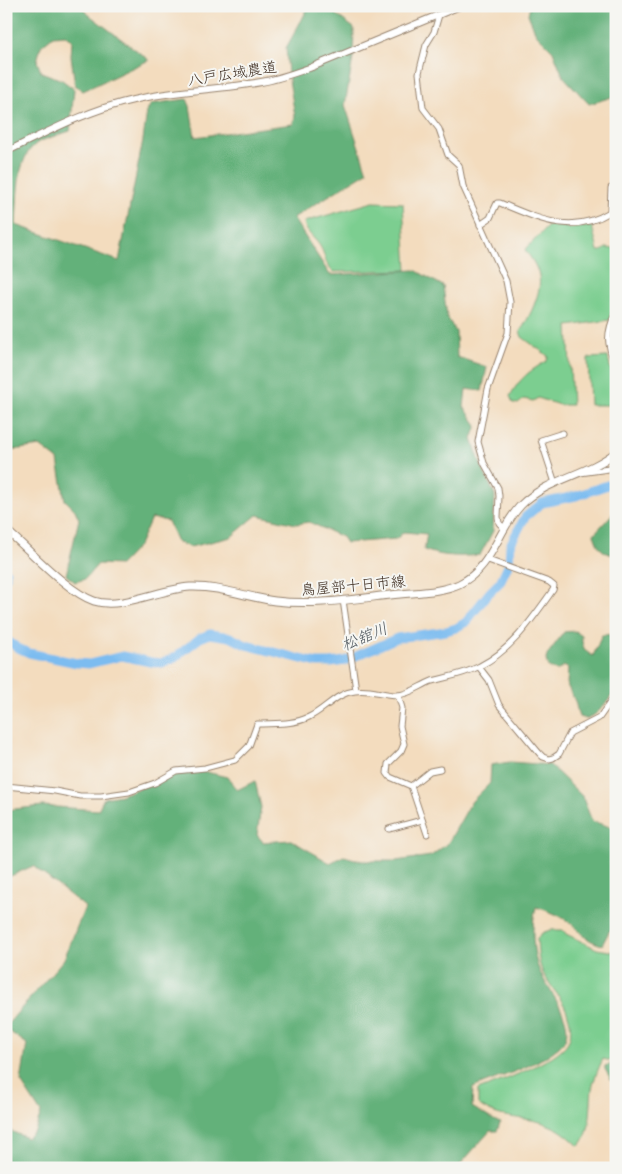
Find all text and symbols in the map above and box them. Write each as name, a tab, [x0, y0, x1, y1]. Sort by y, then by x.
street label: 八戸広域農道	[186, 54, 278, 90]
street label: 鳥屋部十日市線	[300, 568, 406, 600]
water label: 松舘川	[337, 615, 391, 655]

